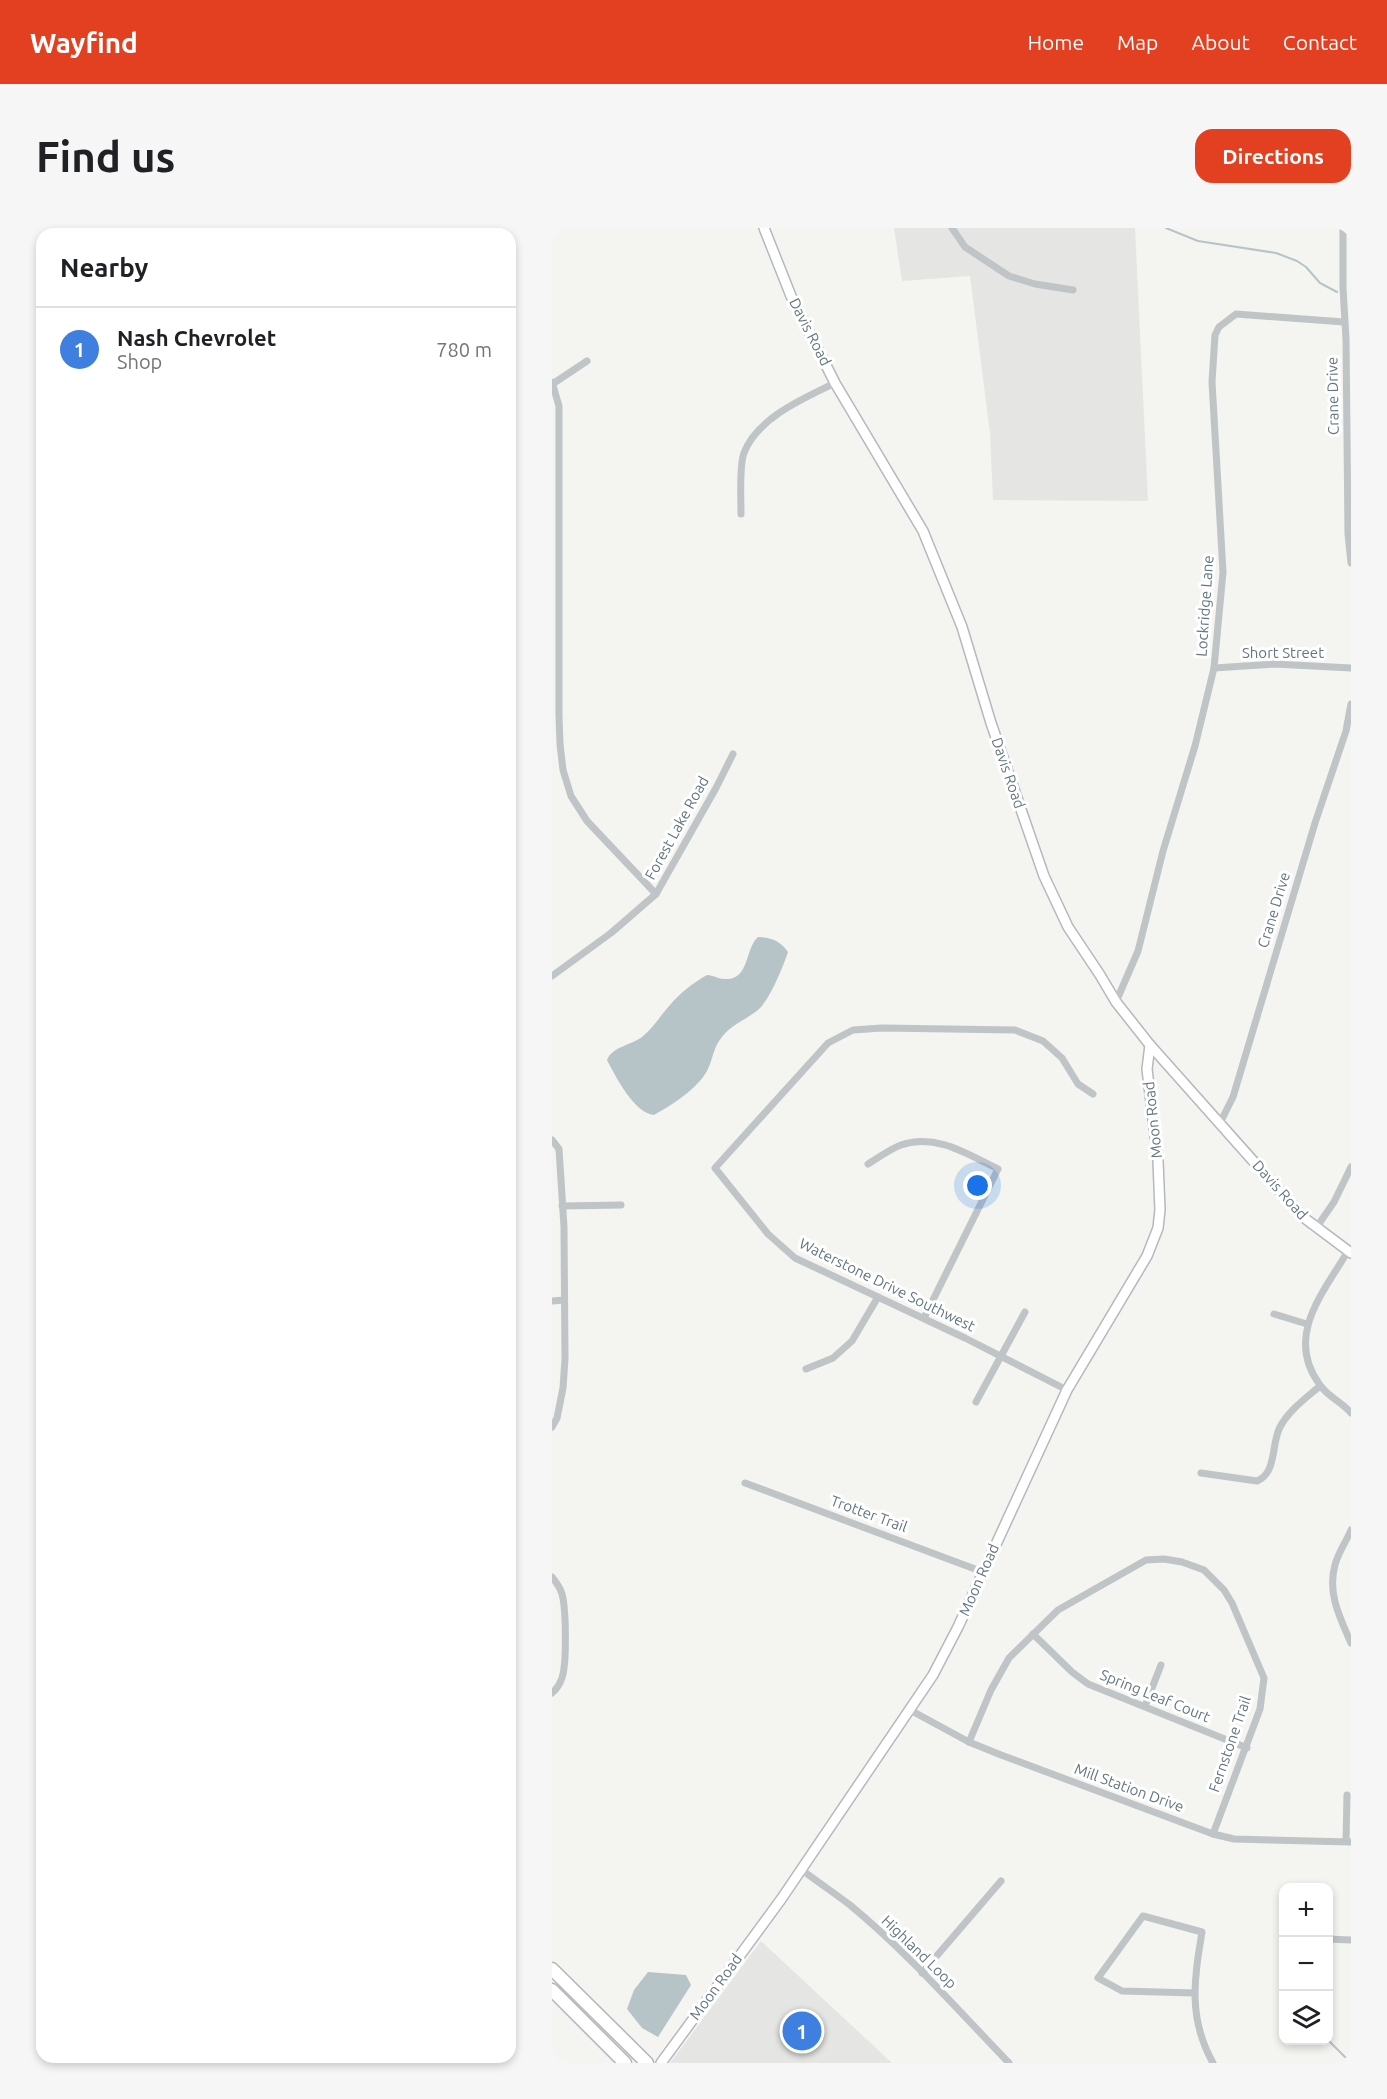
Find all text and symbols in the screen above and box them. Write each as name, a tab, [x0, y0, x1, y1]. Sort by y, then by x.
text: Wayfind	[30, 27, 138, 58]
text: Home	[1027, 30, 1084, 54]
text: Map	[1117, 30, 1158, 54]
text: About	[1191, 30, 1250, 54]
text: Contact	[1283, 30, 1357, 54]
button: Directions	[1195, 129, 1351, 183]
text: Find us	[36, 133, 175, 180]
text: Nearby	[60, 253, 148, 282]
street label: Davis Road	[786, 295, 835, 369]
text: Nash Chevrolet	[117, 325, 276, 350]
text: 1	[74, 338, 85, 361]
text: 780 m	[436, 338, 492, 361]
text: Shop	[117, 350, 162, 373]
street label: Crane Drive	[1323, 357, 1342, 435]
street label: Lockridge Lane	[1192, 555, 1217, 657]
street label: Short Street	[1242, 644, 1324, 661]
street label: Davis Road	[988, 735, 1029, 810]
street label: Forest Lake Road	[641, 773, 712, 882]
street label: Crane Drive	[1254, 870, 1293, 950]
street label: Moon Road	[1140, 1081, 1165, 1159]
street label: Davis Road	[1249, 1157, 1311, 1223]
your location	[963, 1171, 992, 1200]
street label: Waterstone Drive Southwest	[797, 1235, 978, 1335]
street label: Trotter Trail	[829, 1492, 910, 1535]
street label: Moon Road	[955, 1541, 1002, 1619]
street label: Spring Leaf Court	[1098, 1666, 1213, 1725]
street label: Fernstone Trail	[1205, 1693, 1254, 1794]
street label: Mill Station Drive	[1072, 1760, 1186, 1815]
map controls	[1279, 1883, 1333, 2045]
button: +	[1279, 1883, 1333, 1937]
street label: Highland Loop	[878, 1912, 960, 1992]
button: −	[1279, 1937, 1333, 1991]
street label: Moon Road	[686, 1950, 745, 2023]
button: layers	[1279, 1991, 1333, 2045]
pin: 1	[782, 2008, 822, 2054]

